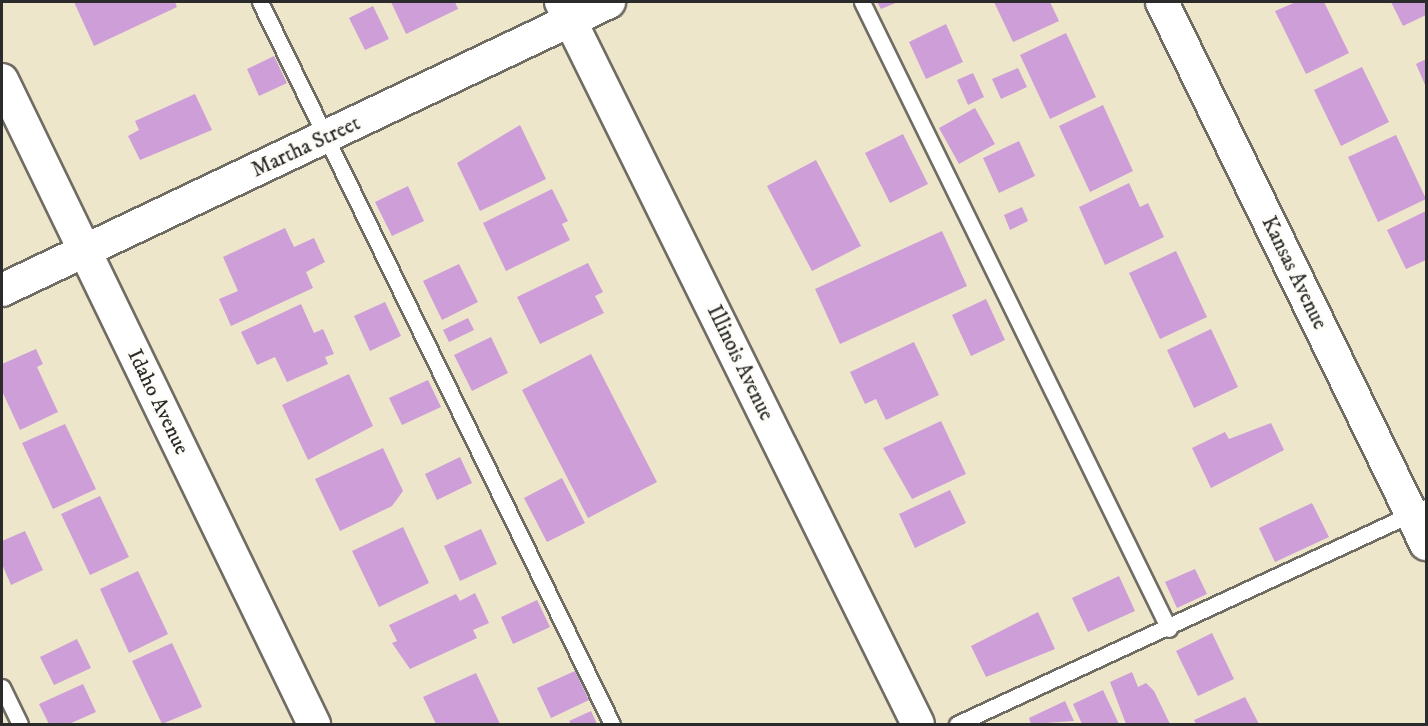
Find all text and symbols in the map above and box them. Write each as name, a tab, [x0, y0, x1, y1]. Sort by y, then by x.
street label: Martha Street	[248, 111, 364, 183]
street label: Kansas Avenue	[1256, 212, 1332, 334]
street label: Illinois Avenue	[701, 301, 779, 425]
street label: Idaho Avenue	[122, 345, 194, 459]

